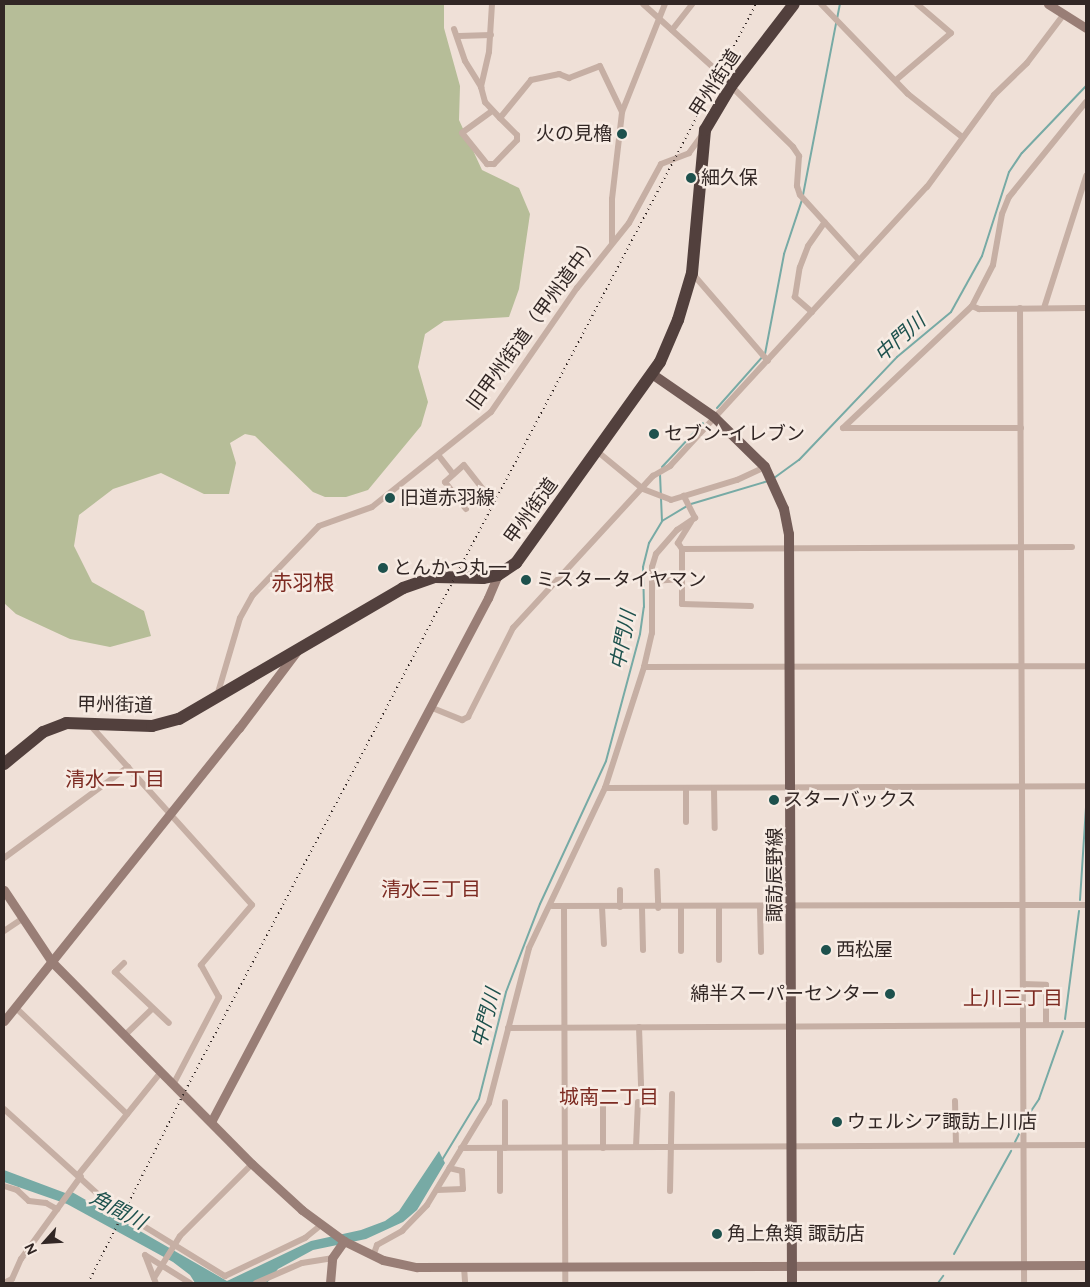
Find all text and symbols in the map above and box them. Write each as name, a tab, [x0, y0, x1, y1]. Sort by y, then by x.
street label: 甲州街道	[685, 45, 745, 121]
place label: 火の見櫓	[536, 123, 612, 145]
marker: 火の見櫓	[616, 128, 628, 140]
place label: 細久保	[701, 167, 758, 189]
marker: 細久保	[685, 172, 697, 184]
street label: 旧甲州街道（甲州道中）	[462, 232, 604, 414]
water label: 中門川	[870, 309, 930, 367]
place label: セブン-イレブン	[664, 423, 805, 445]
marker: セブン-イレブン	[648, 428, 660, 440]
street label: 甲州街道	[499, 474, 563, 548]
place label: 旧道赤羽線	[400, 487, 495, 509]
marker: 旧道赤羽線	[384, 492, 396, 504]
place label: とんかつ丸一	[393, 557, 507, 579]
marker: とんかつ丸一	[377, 562, 389, 574]
place label: ミスタータイヤマン	[536, 569, 707, 591]
district label: 赤羽根	[272, 570, 334, 596]
marker: ミスタータイヤマン	[520, 574, 532, 586]
water label: 中門川	[605, 608, 641, 672]
street label: 甲州街道	[77, 693, 153, 717]
district label: 清水二丁目	[65, 767, 165, 791]
place label: スターバックス	[784, 789, 917, 811]
marker: スターバックス	[768, 794, 780, 806]
street label: 諏訪辰野線	[764, 828, 786, 922]
district label: 清水三丁目	[381, 877, 481, 901]
place label: 西松屋	[836, 939, 893, 961]
marker: 西松屋	[820, 944, 832, 956]
place label: 綿半スーパーセンター	[690, 983, 880, 1005]
water label: 中門川	[467, 986, 505, 1050]
district label: 上川三丁目	[963, 986, 1063, 1010]
marker: 綿半スーパーセンター	[884, 988, 896, 1000]
district label: 城南二丁目	[559, 1085, 659, 1109]
place label: ウェルシア諏訪上川店	[847, 1111, 1037, 1133]
marker: ウェルシア諏訪上川店	[831, 1116, 843, 1128]
water label: 角間川	[86, 1185, 150, 1235]
north arrow	[20, 1217, 70, 1267]
place label: 角上魚類 諏訪店	[727, 1223, 865, 1245]
marker: 角上魚類 諏訪店	[711, 1228, 723, 1240]
text: N	[21, 1240, 41, 1257]

